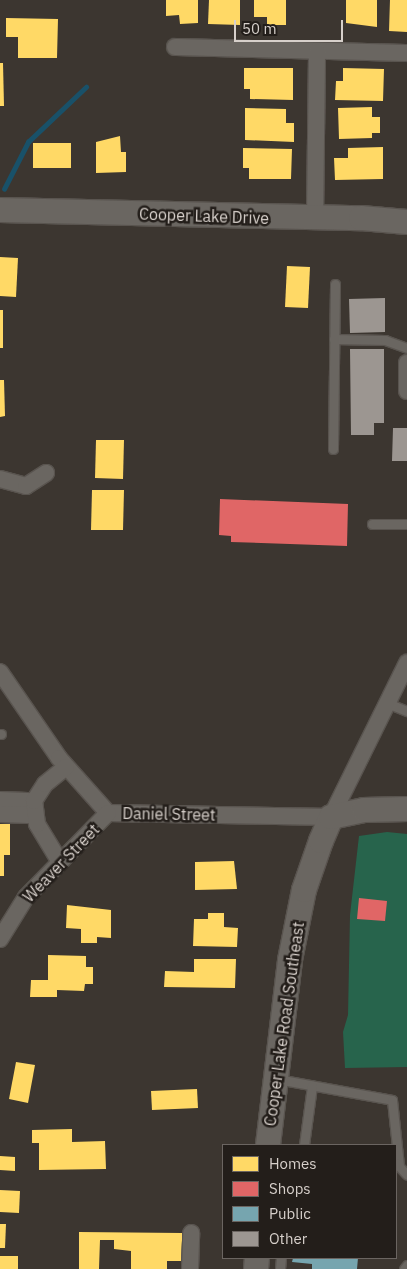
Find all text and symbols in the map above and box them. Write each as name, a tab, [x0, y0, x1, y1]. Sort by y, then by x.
scale bar	[237, 10, 346, 42]
text: 50 m	[242, 19, 277, 38]
street label: Cooper Lake Drive	[139, 204, 269, 228]
street label: Daniel Street	[122, 804, 216, 824]
street label: Weaver Street	[19, 820, 103, 906]
street label: Cooper Lake Road Southeast	[260, 921, 308, 1127]
legend	[222, 1144, 397, 1259]
text: Homes	[269, 1154, 317, 1173]
text: Shops	[269, 1179, 311, 1198]
text: Public	[269, 1204, 311, 1223]
text: Other	[269, 1229, 307, 1248]

